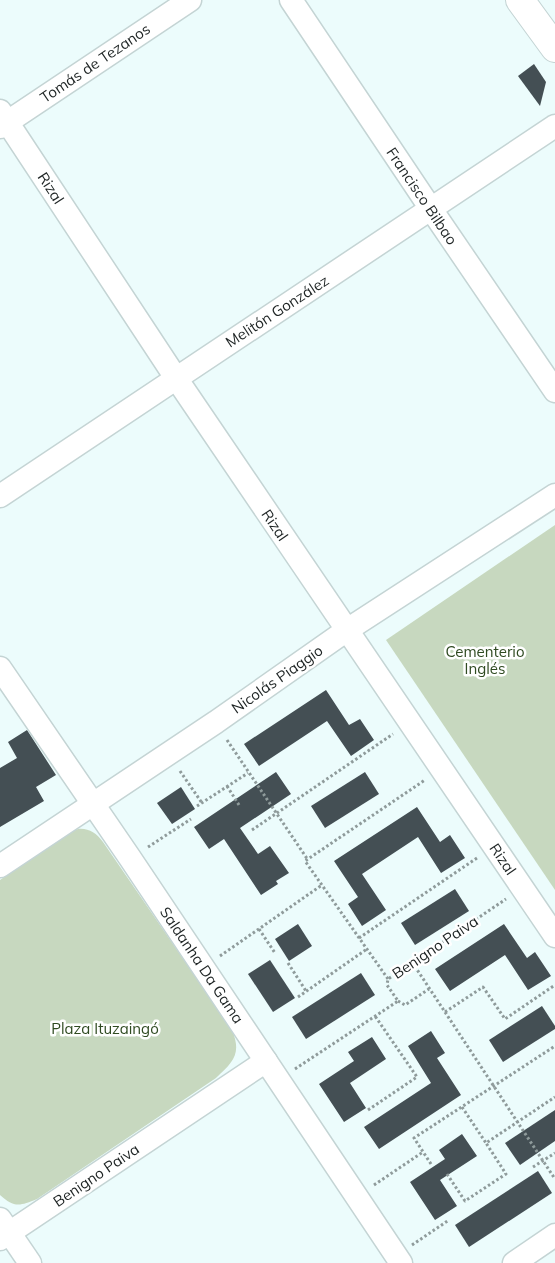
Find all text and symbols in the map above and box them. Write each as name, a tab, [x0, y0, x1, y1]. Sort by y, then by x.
street label: Tomás de Tezanos	[36, 19, 154, 107]
street label: Francisco Bilbao	[382, 144, 462, 248]
street label: Rizal	[34, 168, 68, 208]
street label: Melitón González	[222, 270, 332, 351]
street label: Rizal	[258, 505, 292, 545]
street label: Nicolás Piaggio	[228, 641, 326, 717]
park label: Cementerio Inglés	[446, 642, 524, 678]
street label: Rizal	[486, 839, 520, 879]
street label: Saldanha Da Gama	[156, 903, 248, 1027]
street label: Benigno Paiva	[388, 911, 482, 983]
park label: Plaza Ituzaingó	[51, 1019, 159, 1038]
street label: Benigno Paiva	[49, 1139, 143, 1211]

